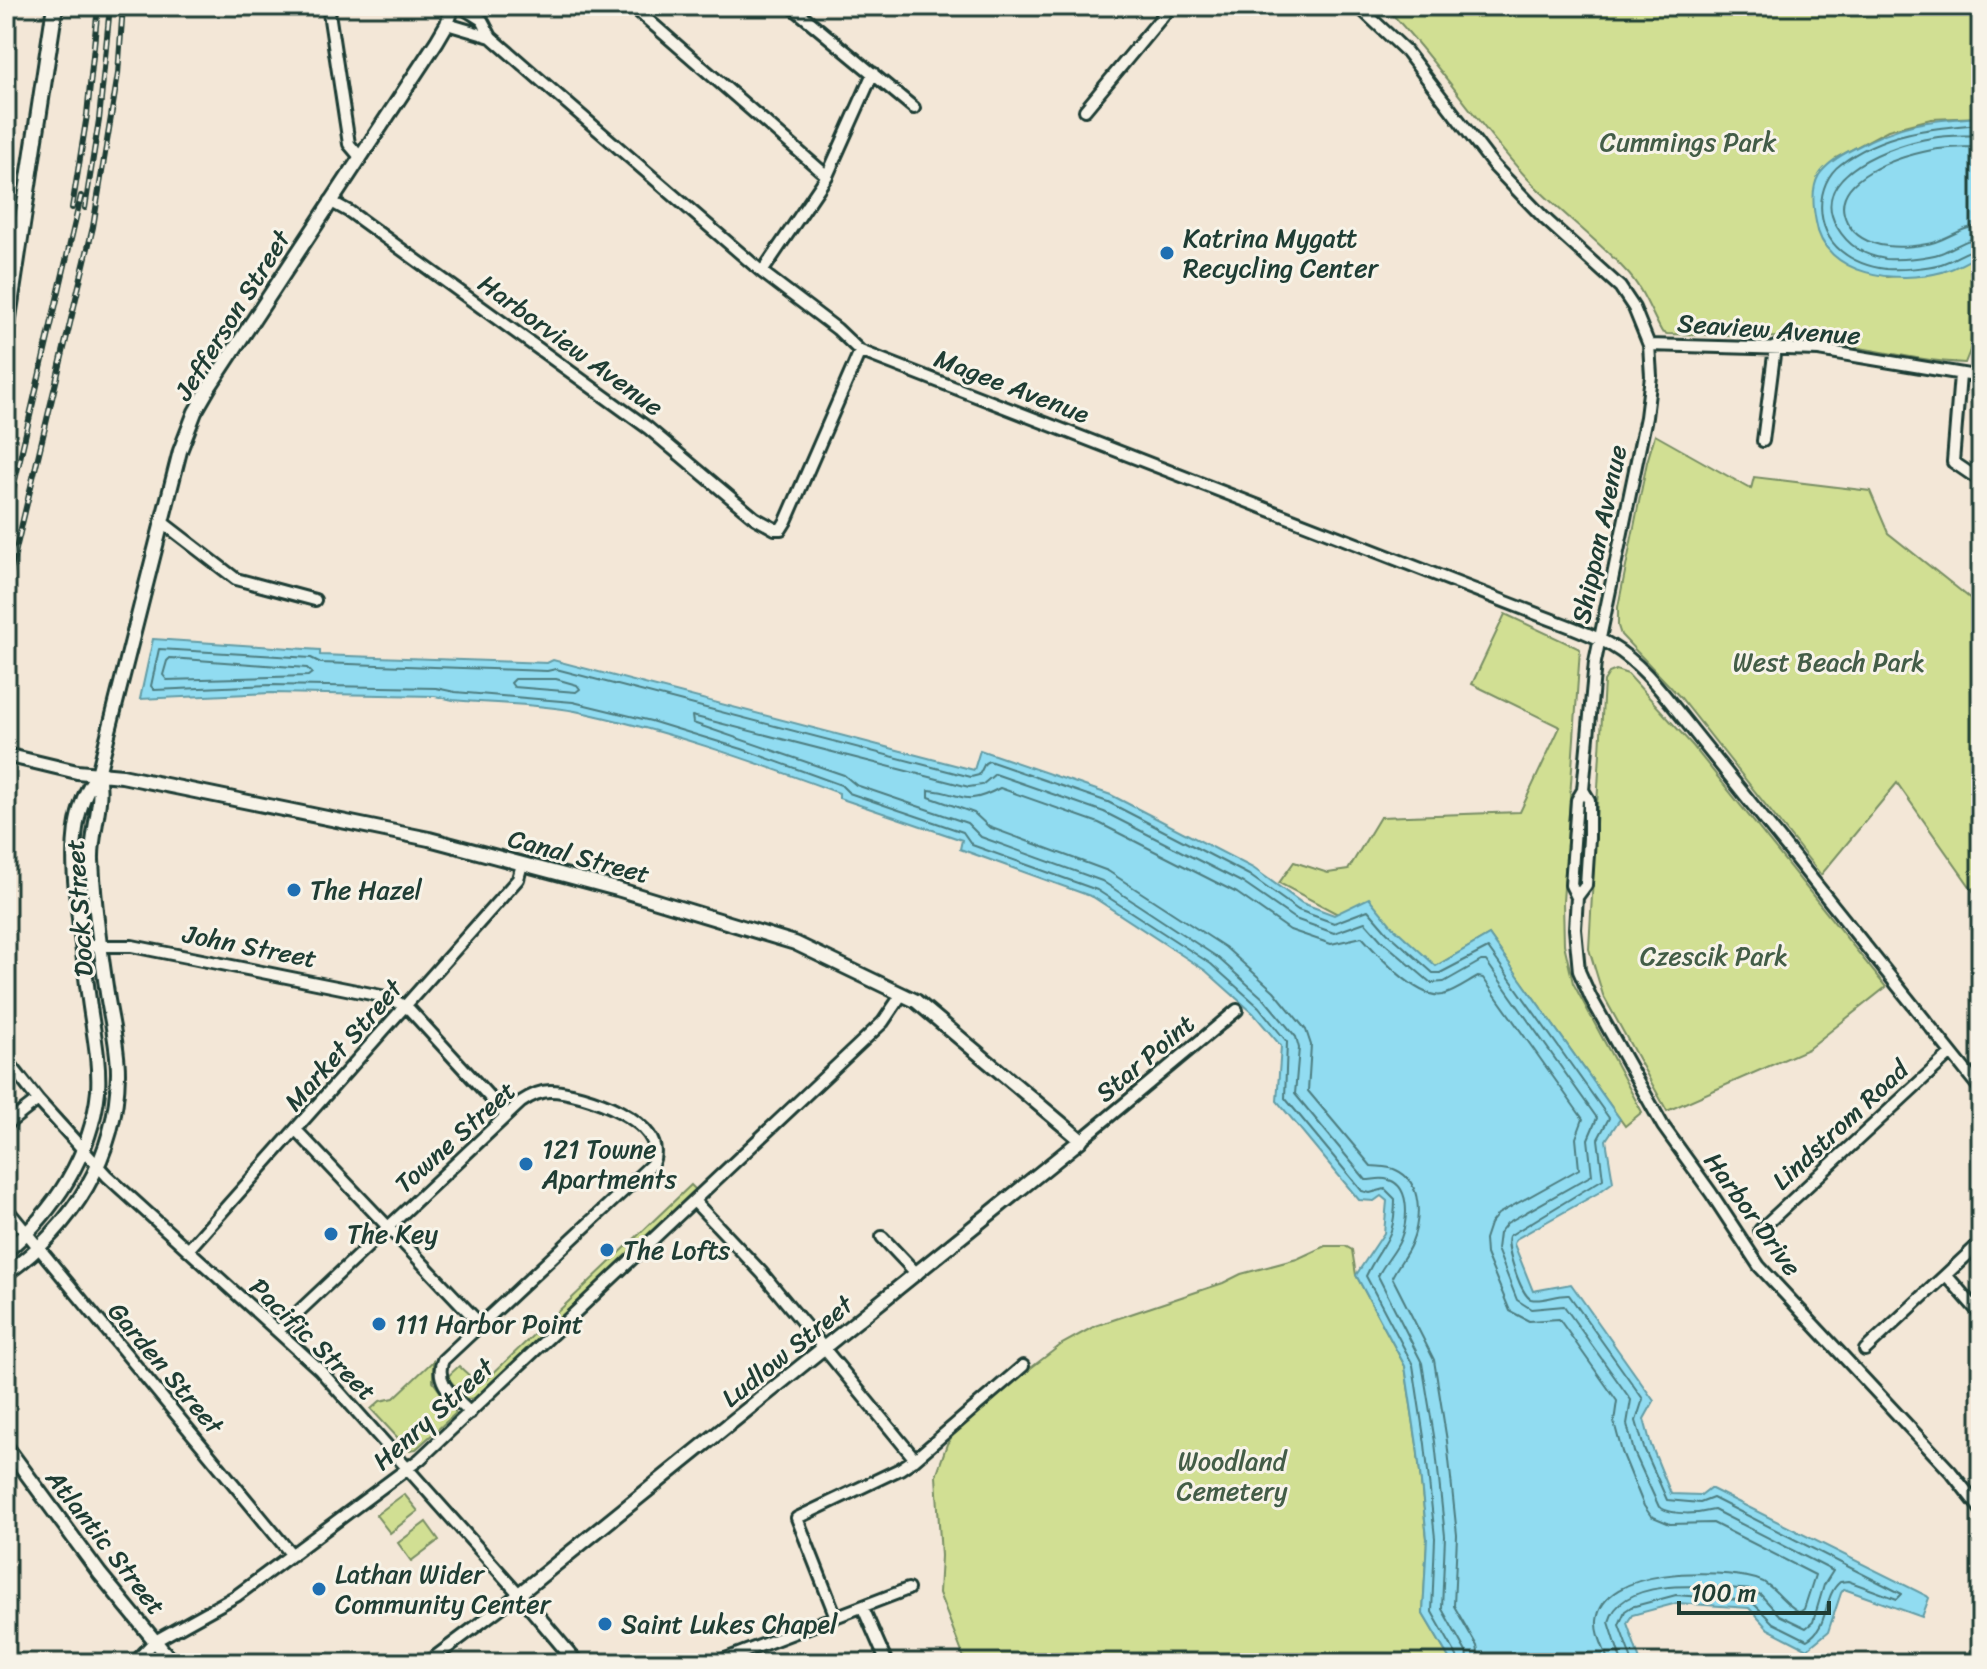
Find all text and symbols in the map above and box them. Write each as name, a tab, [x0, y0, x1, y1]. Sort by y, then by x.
park label: Cummings Park	[1600, 119, 1776, 165]
place label: Katrina Mygatt Recycling Center	[1183, 215, 1380, 291]
street label: Jefferson Street	[161, 219, 304, 410]
marker: Katrina Mygatt Recycling Center	[1158, 244, 1176, 262]
street label: Harborview Avenue	[468, 261, 674, 429]
street label: Seaview Avenue	[1676, 300, 1862, 358]
street label: Magee Avenue	[928, 335, 1097, 437]
street label: Shippan Avenue	[1558, 440, 1640, 628]
park label: West Beach Park	[1733, 639, 1925, 685]
street label: Canal Street	[503, 815, 655, 897]
street label: Dock Street	[51, 838, 107, 978]
place label: The Hazel	[310, 867, 423, 913]
marker: The Hazel	[285, 881, 303, 899]
street label: John Street	[178, 910, 321, 981]
park label: Czescik Park	[1640, 933, 1788, 979]
street label: Market Street	[272, 967, 415, 1122]
street label: Star Point	[1085, 1002, 1205, 1114]
street label: Lindstrom Road	[1760, 1047, 1921, 1201]
street label: Towne Street	[383, 1069, 527, 1205]
place label: 121 Towne Apartments	[541, 1126, 678, 1202]
street label: Harbor Drive	[1692, 1142, 1814, 1286]
marker: 121 Towne Apartments	[517, 1155, 535, 1173]
place label: The Key	[347, 1211, 438, 1257]
marker: The Key	[322, 1225, 340, 1243]
place label: The Lofts	[623, 1227, 730, 1273]
marker: The Lofts	[598, 1241, 616, 1259]
street label: Pacific Street	[238, 1266, 388, 1412]
street label: Ludlow Street	[710, 1282, 865, 1419]
street label: Garden Street	[96, 1291, 237, 1446]
place label: 111 Harbor Point	[395, 1301, 583, 1347]
marker: 111 Harbor Point	[370, 1315, 388, 1333]
street label: Henry Street	[361, 1345, 506, 1482]
park label: Woodland Cemetery	[1177, 1438, 1289, 1514]
street label: Atlantic Street	[33, 1458, 178, 1626]
place label: Lathan Wider Community Center	[335, 1551, 552, 1627]
scale bar	[1679, 1565, 1829, 1615]
text: 100 m	[1691, 1572, 1756, 1614]
marker: Lathan Wider Community Center	[310, 1580, 328, 1598]
place label: Saint Lukes Chapel	[621, 1601, 838, 1647]
marker: Saint Lukes Chapel	[596, 1615, 614, 1633]

